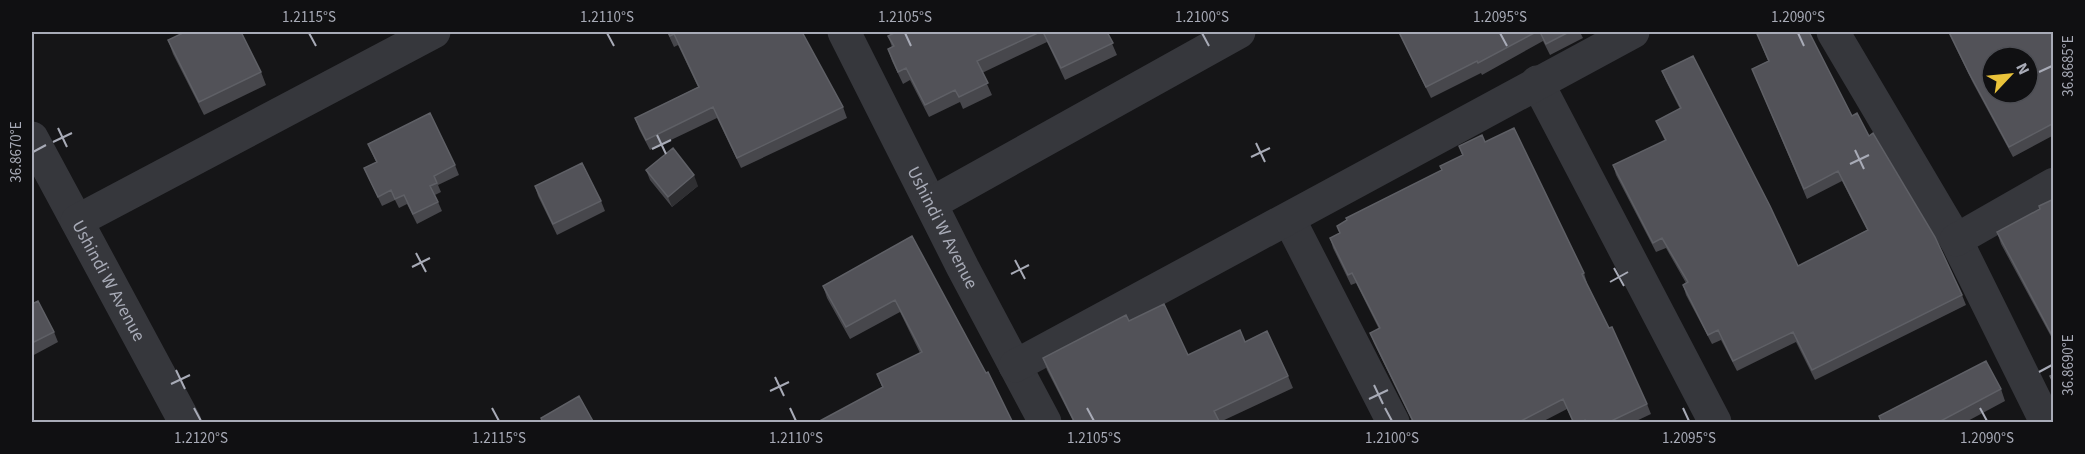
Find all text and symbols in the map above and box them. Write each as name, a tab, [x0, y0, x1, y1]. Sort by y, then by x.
text: 1.2115°S	[282, 7, 336, 28]
text: 1.2110°S	[580, 7, 634, 28]
text: 1.2105°S	[878, 7, 932, 28]
text: 1.2100°S	[1175, 7, 1229, 28]
text: 1.2095°S	[1473, 7, 1527, 28]
text: 1.2090°S	[1771, 7, 1825, 28]
text: 36.8685°E	[2058, 35, 2079, 97]
north arrow	[1980, 45, 2040, 105]
text: N	[2010, 59, 2035, 78]
text: 36.8670°E	[6, 121, 27, 183]
street label: Ushindi W Avenue	[901, 162, 984, 294]
street label: Ushindi W Avenue	[65, 216, 151, 346]
text: 36.8690°E	[2058, 334, 2079, 396]
text: 1.2120°S	[174, 428, 228, 449]
text: 1.2115°S	[472, 428, 526, 449]
text: 1.2110°S	[769, 428, 823, 449]
text: 1.2105°S	[1067, 428, 1121, 449]
text: 1.2100°S	[1365, 428, 1419, 449]
text: 1.2095°S	[1662, 428, 1716, 449]
text: 1.2090°S	[1960, 428, 2014, 449]

